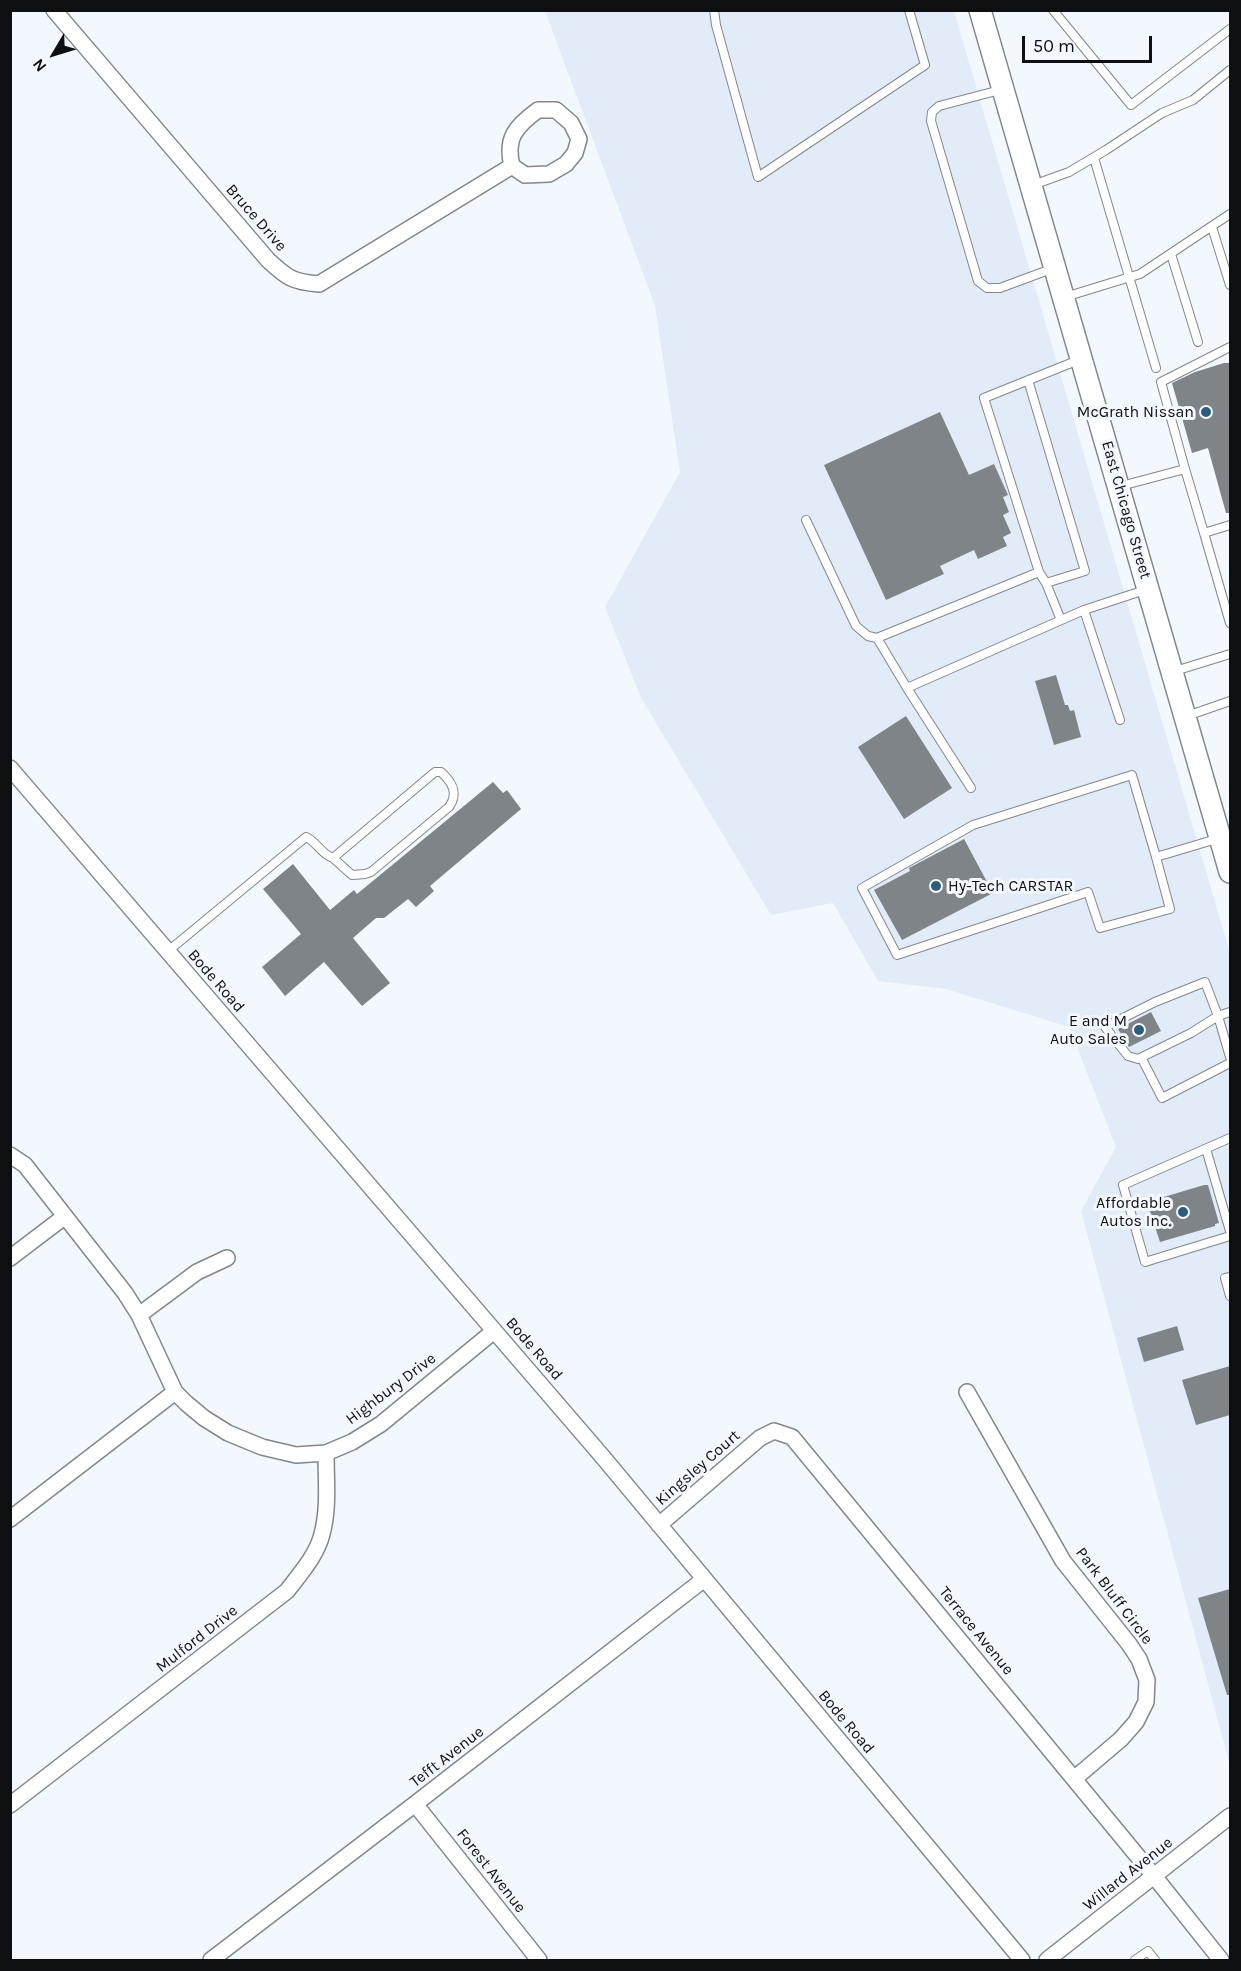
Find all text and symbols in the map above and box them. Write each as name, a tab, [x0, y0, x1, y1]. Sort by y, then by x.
north arrow	[24, 24, 84, 84]
scale bar	[1025, 24, 1156, 62]
text: 50 m	[1033, 35, 1075, 57]
text: N	[28, 55, 50, 76]
street label: Bruce Drive	[222, 180, 290, 256]
place label: McGrath Nissan	[1077, 402, 1194, 422]
marker: McGrath Nissan	[1199, 405, 1213, 419]
street label: East Chicago Street	[1097, 439, 1155, 581]
place label: Hy-Tech CARSTAR	[948, 876, 1073, 896]
marker: Hy-Tech CARSTAR	[929, 879, 943, 893]
street label: Bode Road	[183, 946, 249, 1016]
place label: E and M Auto Sales	[1050, 1011, 1127, 1049]
marker: E and M Auto Sales	[1132, 1023, 1146, 1037]
place label: Affordable Autos Inc.	[1096, 1193, 1171, 1231]
marker: Affordable Autos Inc.	[1176, 1205, 1190, 1219]
street label: Bode Road	[501, 1314, 567, 1384]
street label: Highbury Drive	[342, 1349, 440, 1429]
street label: Kingsley Court	[652, 1426, 744, 1510]
street label: Park Bluff Circle	[1071, 1544, 1157, 1648]
street label: Terrace Avenue	[934, 1583, 1018, 1679]
street label: Mulford Drive	[152, 1601, 242, 1677]
street label: Bode Road	[814, 1686, 878, 1758]
street label: Tefft Avenue	[406, 1722, 488, 1792]
street label: Forest Avenue	[452, 1825, 530, 1917]
street label: Willard Avenue	[1079, 1833, 1177, 1915]

